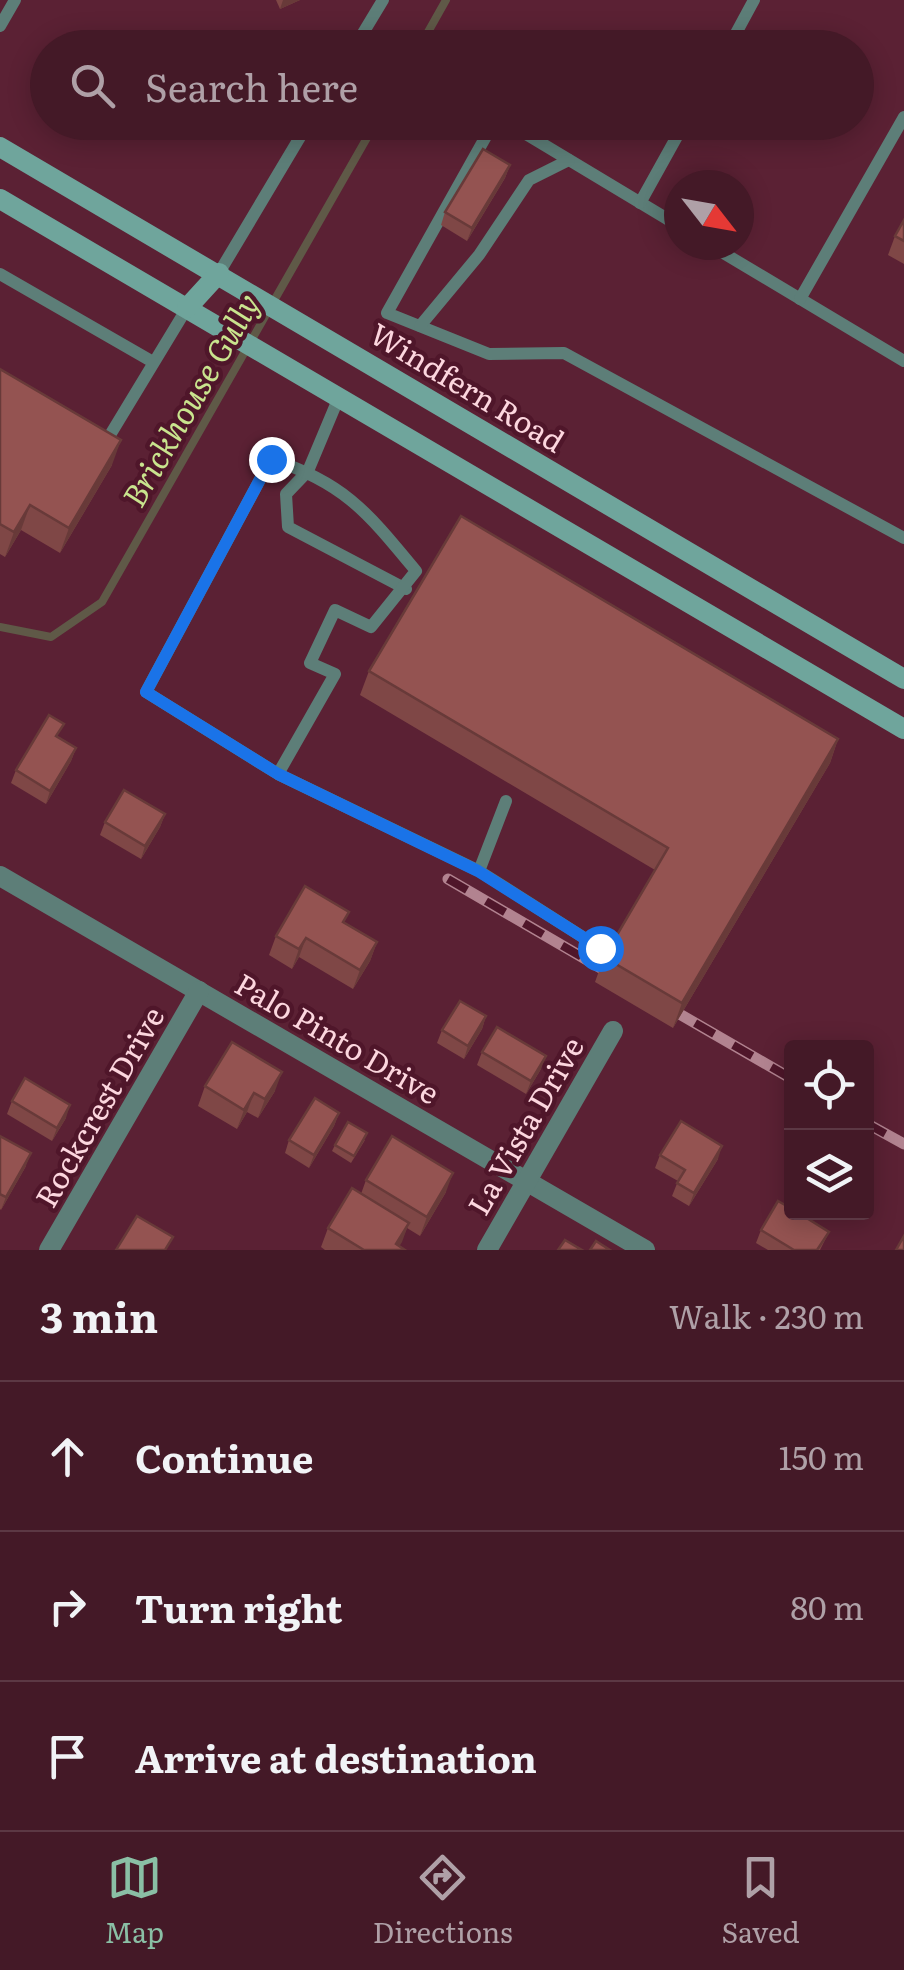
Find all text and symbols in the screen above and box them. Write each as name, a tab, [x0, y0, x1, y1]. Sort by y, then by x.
search box	[30, 30, 874, 140]
text: Search here	[145, 57, 358, 114]
icon: search	[65, 58, 120, 113]
north arrow	[664, 170, 754, 260]
water label: Brickhouse Gully	[108, 283, 270, 515]
street label: Windfern Road	[363, 311, 573, 461]
route end	[249, 437, 295, 483]
route start	[578, 926, 624, 972]
street label: Palo Pinto Drive	[228, 961, 448, 1113]
street label: Rockcrest Drive	[23, 997, 173, 1215]
street label: La Vista Drive	[455, 1028, 593, 1222]
map controls	[784, 1040, 874, 1220]
button: locate	[784, 1040, 874, 1130]
button: layers	[784, 1130, 874, 1220]
text: 3 min	[40, 1284, 158, 1346]
text: Walk · 230 m	[669, 1291, 864, 1339]
text: Continue	[135, 1428, 313, 1485]
icon: ahead	[40, 1429, 95, 1484]
text: 150 m	[779, 1432, 864, 1480]
text: Turn right	[135, 1578, 342, 1635]
icon: right	[40, 1579, 95, 1634]
text: 80 m	[790, 1582, 864, 1630]
text: Arrive at destination	[135, 1728, 537, 1785]
icon: arrive	[40, 1729, 95, 1784]
tab: Map	[104, 1850, 164, 1952]
tab: Directions	[373, 1850, 513, 1952]
tab: Saved	[722, 1850, 800, 1952]

